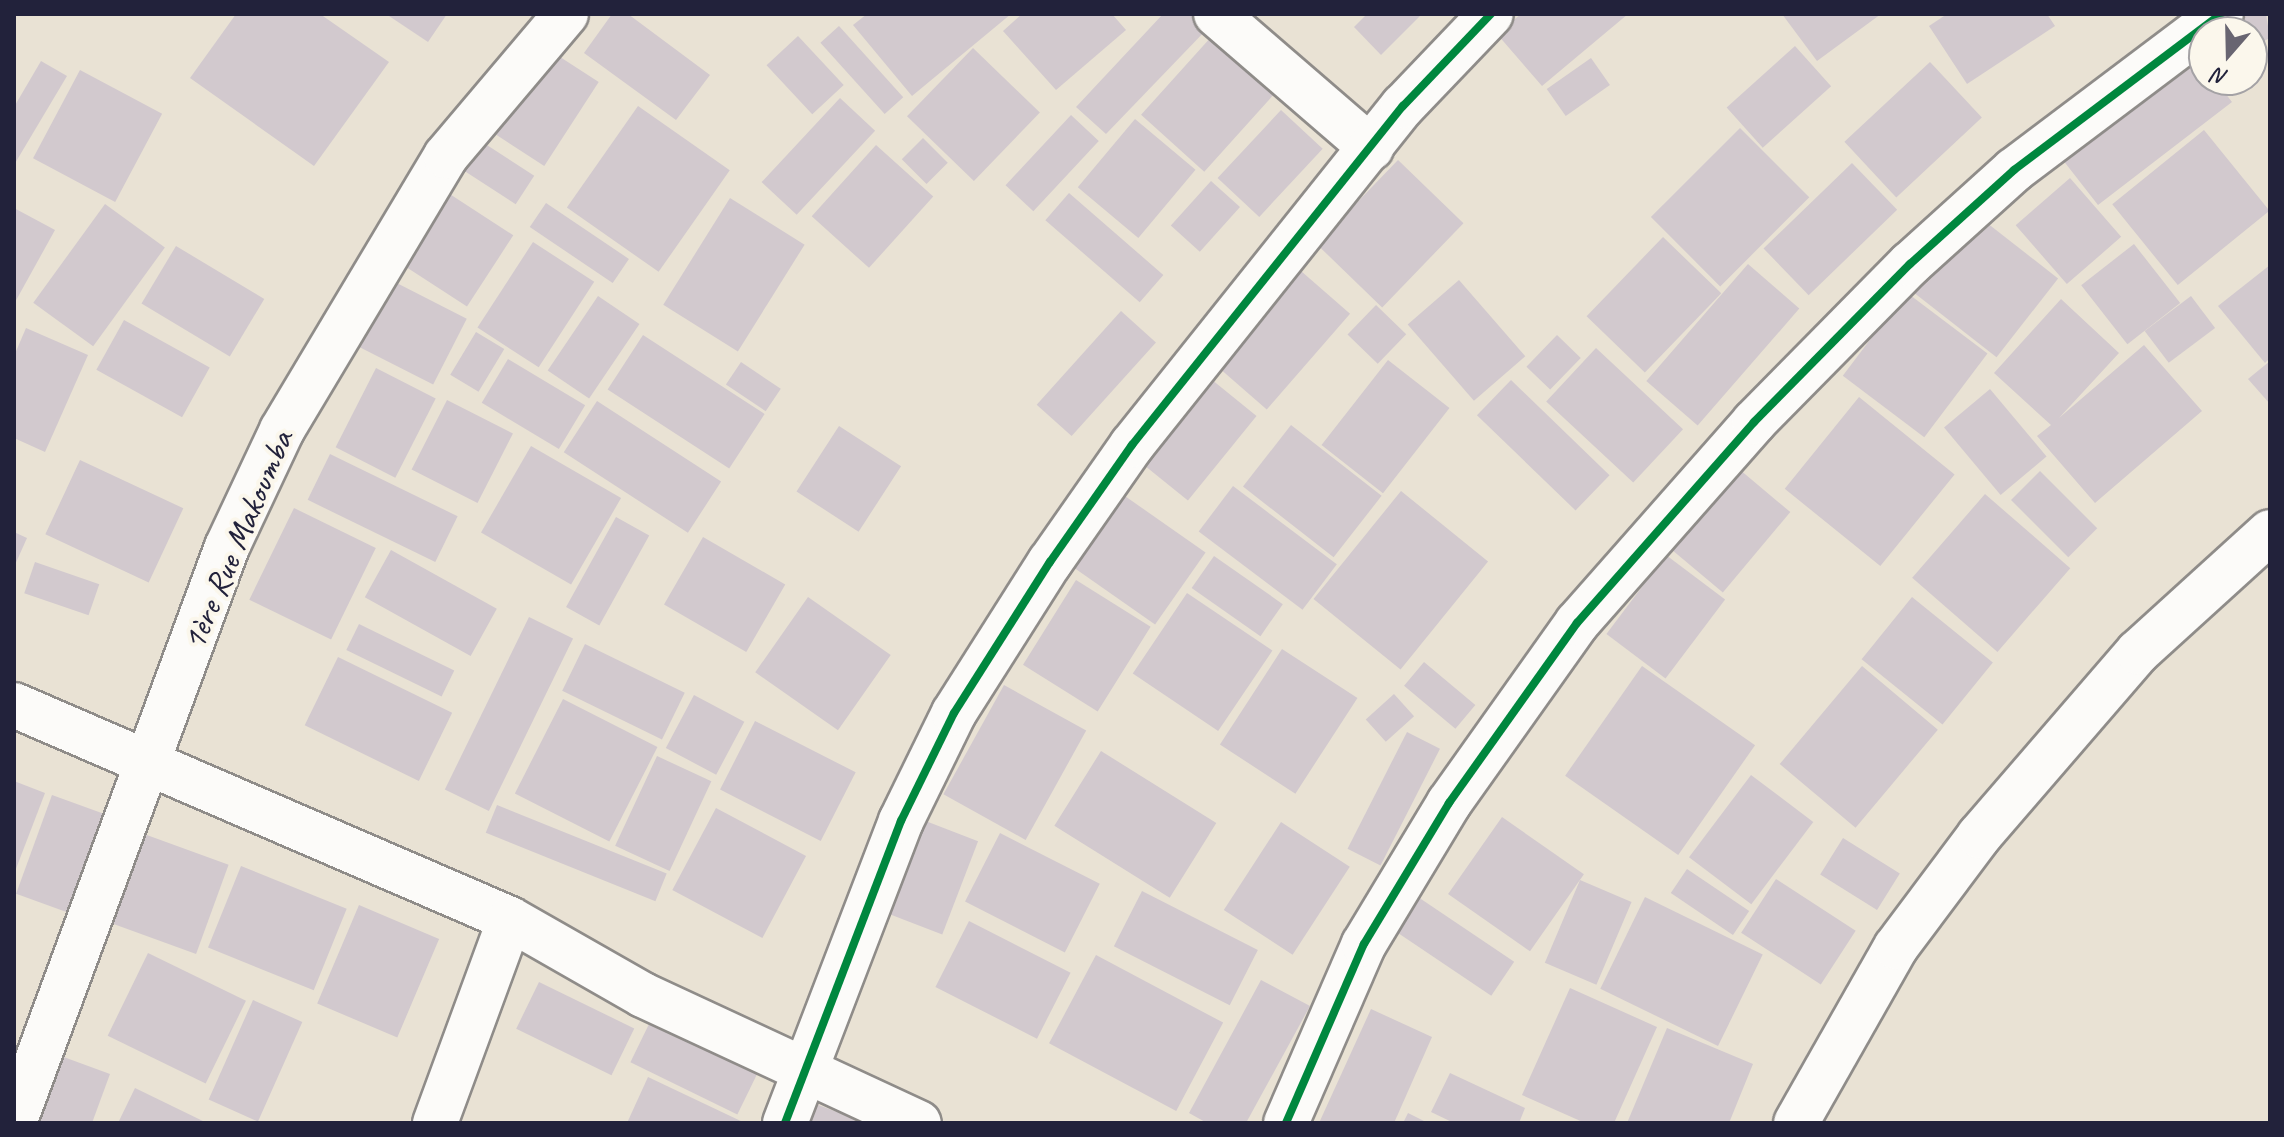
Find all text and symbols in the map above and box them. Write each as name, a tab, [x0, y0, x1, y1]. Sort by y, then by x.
north arrow	[2188, 16, 2268, 96]
text: N	[2209, 61, 2232, 92]
street label: 1ère Rue Makoumba	[173, 424, 301, 656]

